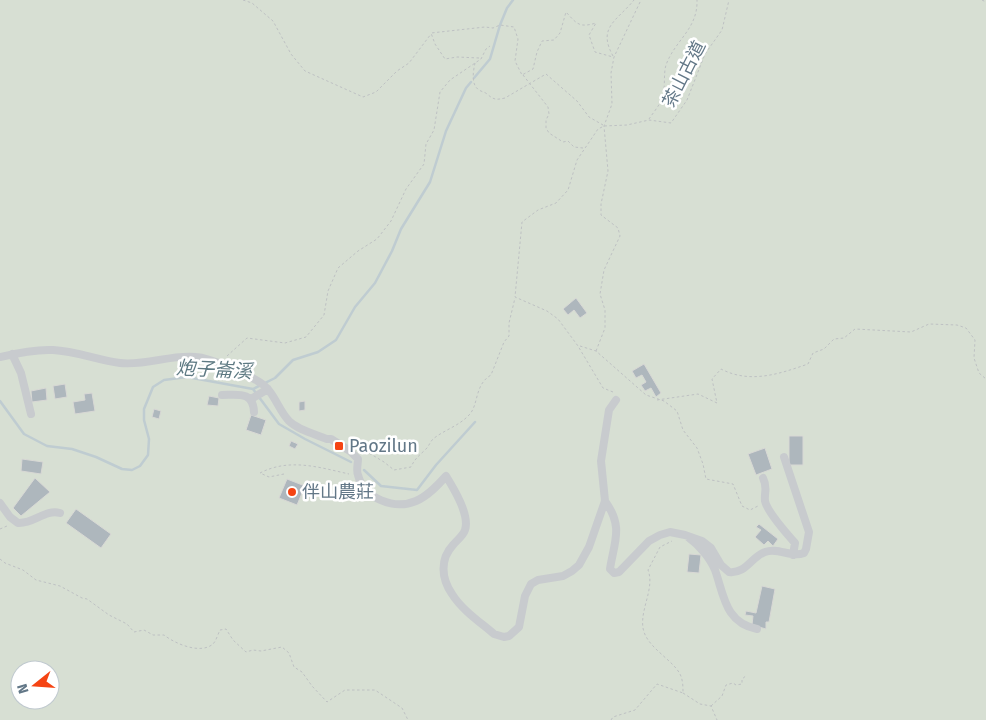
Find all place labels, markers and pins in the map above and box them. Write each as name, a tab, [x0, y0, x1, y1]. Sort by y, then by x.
place label: Paozilun	[349, 435, 418, 457]
marker: Paozilun	[333, 440, 345, 452]
place label: 伴山農莊	[302, 481, 374, 503]
marker: 伴山農莊	[286, 486, 298, 498]

